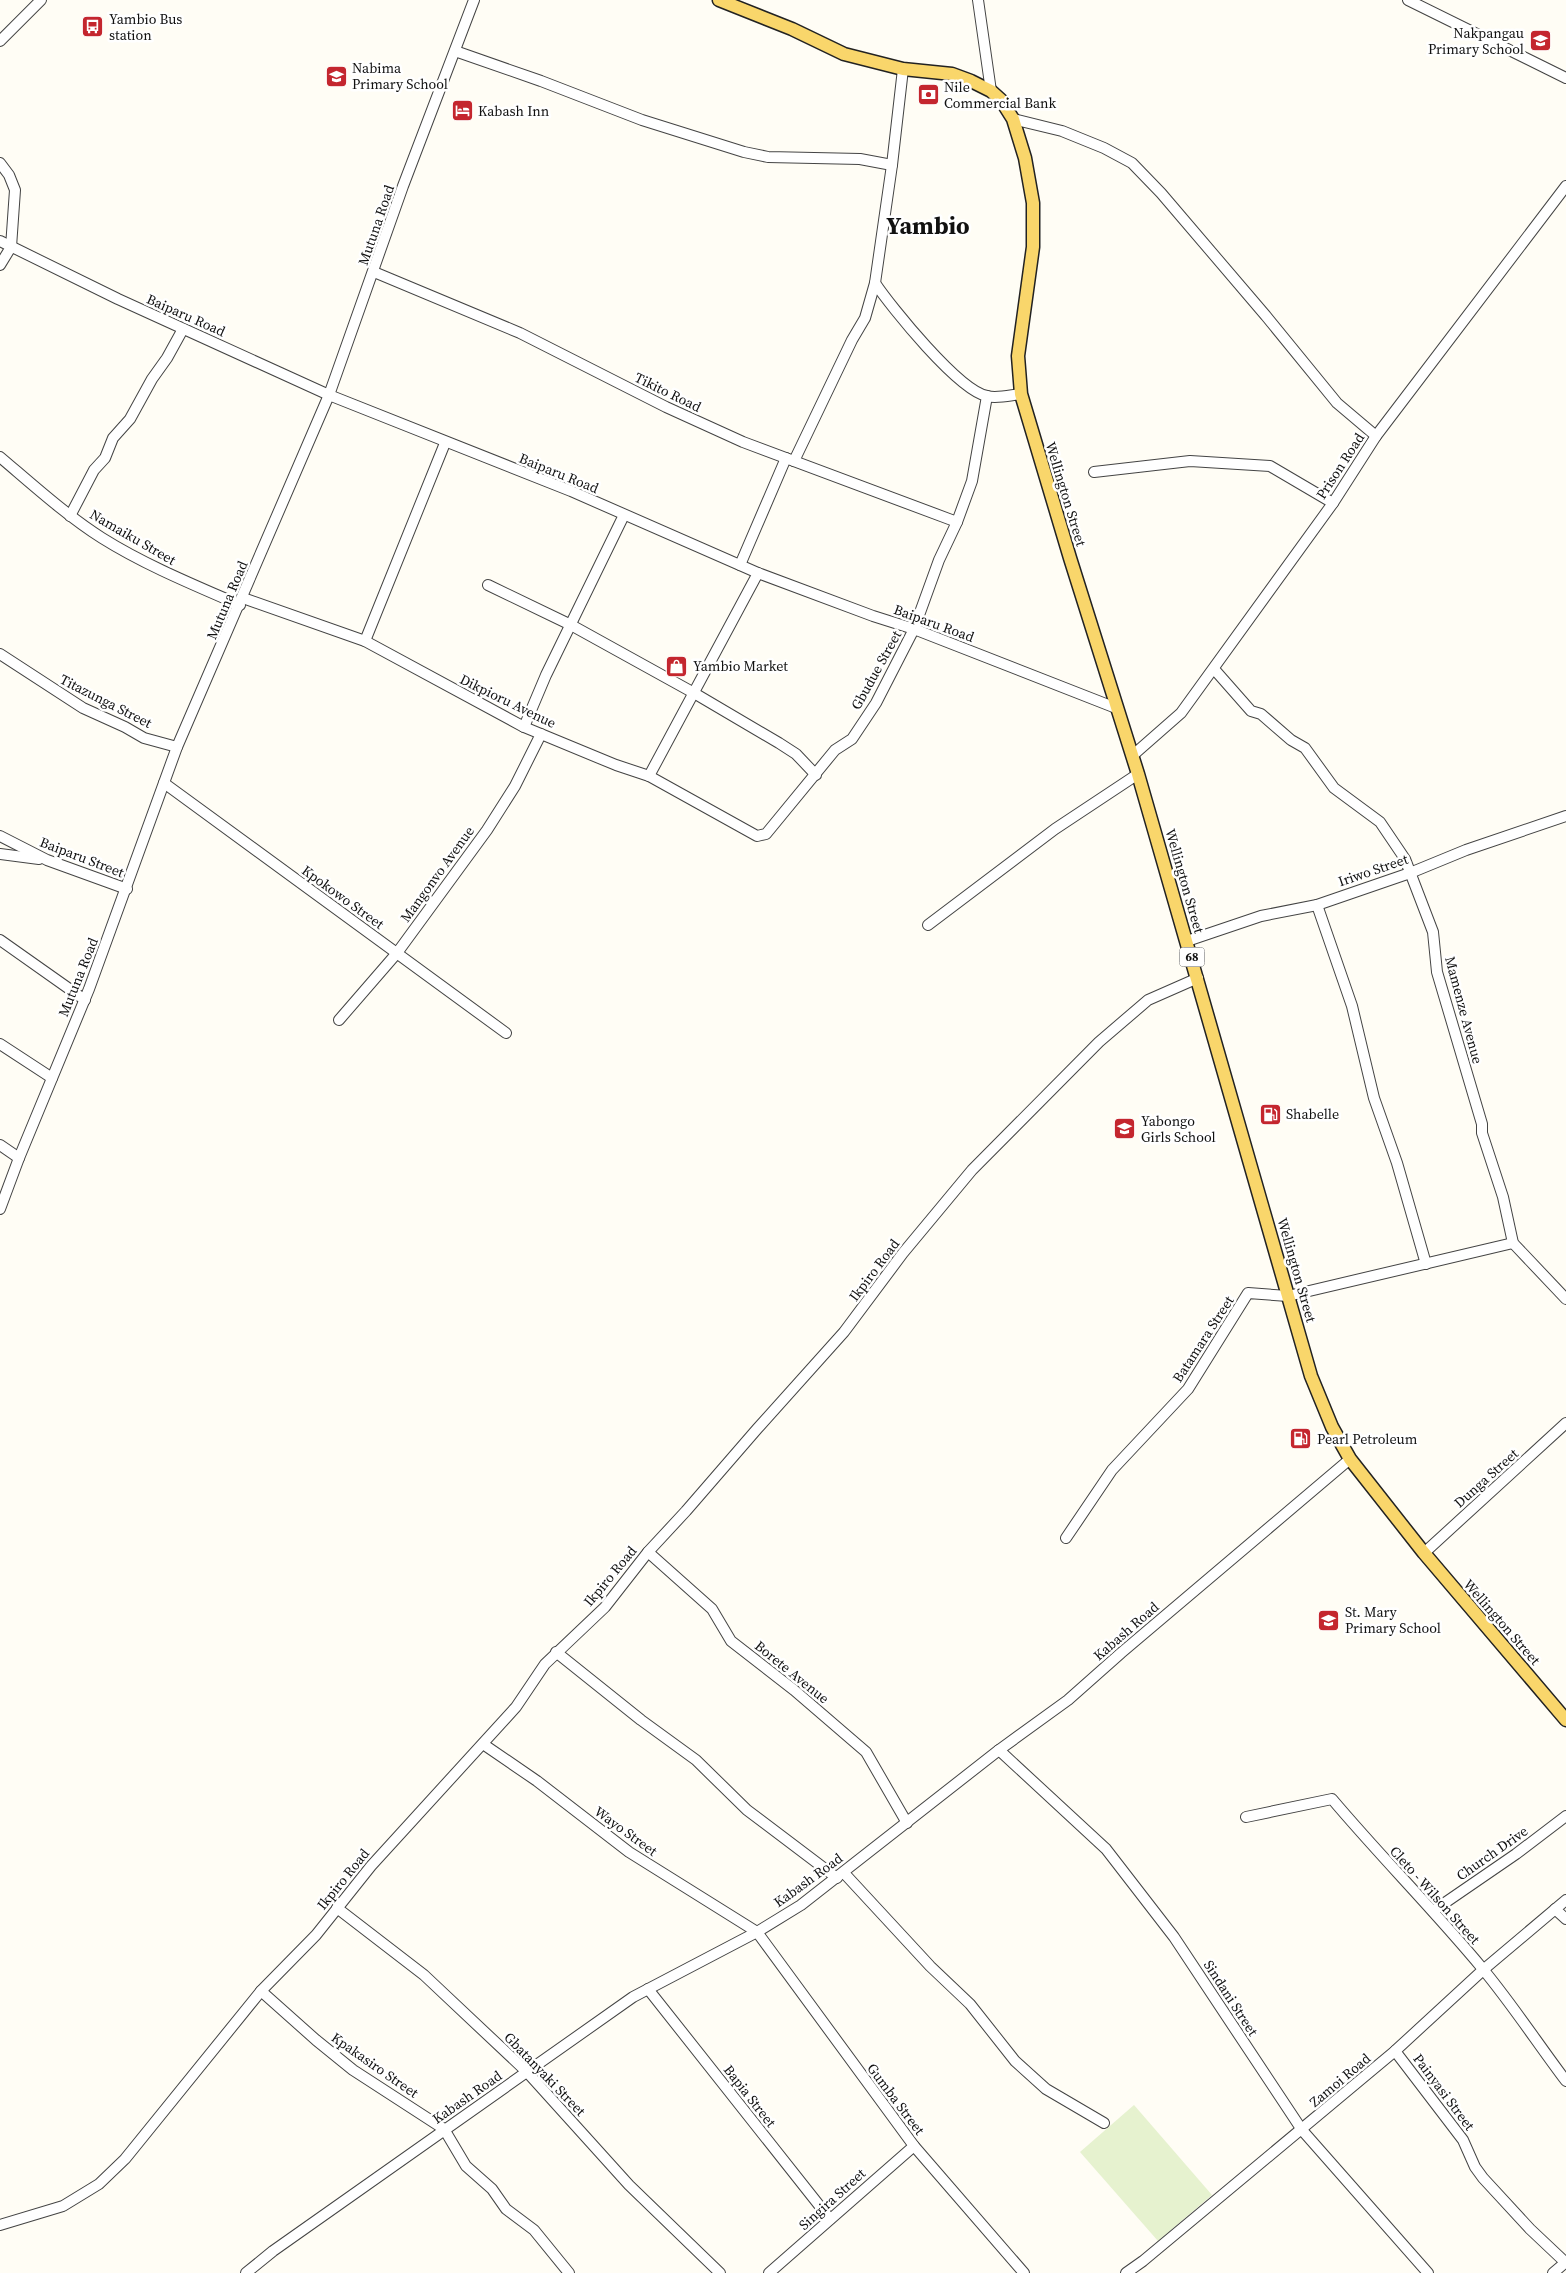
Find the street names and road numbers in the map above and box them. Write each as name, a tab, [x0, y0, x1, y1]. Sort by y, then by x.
street label: Mutuna Road	[353, 182, 399, 268]
street label: Baiparu Road	[143, 289, 229, 341]
street label: Tikito Road	[631, 367, 705, 417]
street label: Prison Road	[1311, 429, 1369, 503]
street label: Wellington Street	[1041, 439, 1091, 549]
street label: Baiparu Road	[516, 448, 602, 498]
street label: Namaiku Street	[86, 504, 180, 570]
street label: Mutuna Road	[201, 557, 253, 642]
street label: Baiparu Road	[891, 599, 977, 647]
street label: Gbudue Street	[846, 626, 906, 713]
street label: Titazunga Street	[57, 669, 156, 733]
street label: Dikpioru Avenue	[456, 669, 560, 733]
street label: Mangonvo Avenue	[395, 822, 479, 926]
street label: Wellington Street	[1161, 826, 1210, 936]
street label: Baiparu Street	[37, 832, 127, 882]
street label: Iriwo Street	[1335, 849, 1411, 891]
street label: Kpokowo Street	[298, 860, 389, 934]
street label: Mutuna Road	[53, 934, 103, 1020]
road number: 68	[1180, 948, 1204, 966]
street label: Mamenze Avenue	[1440, 954, 1488, 1066]
street label: Wellington Street	[1273, 1215, 1322, 1325]
street label: Ikpiro Road	[844, 1235, 904, 1305]
street label: Batamara Street	[1168, 1291, 1239, 1386]
street label: Dunga Street	[1450, 1443, 1523, 1512]
street label: Ikpiro Road	[579, 1541, 641, 1611]
street label: Wellington Street	[1459, 1575, 1545, 1670]
street label: Kabash Road	[1089, 1597, 1163, 1665]
street label: Borete Avenue	[751, 1636, 833, 1708]
street label: Wayo Street	[590, 1801, 662, 1861]
street label: Church Drive	[1452, 1821, 1532, 1885]
street label: Cleto - Wilson Street	[1385, 1841, 1485, 1949]
street label: Ikpiro Road	[312, 1844, 374, 1914]
street label: Kabash Road	[769, 1848, 847, 1912]
street label: Sindani Street	[1199, 1956, 1263, 2040]
street label: Kpakasiro Street	[327, 2028, 423, 2103]
street label: Gbatanyaki Street	[500, 2028, 591, 2121]
street label: Zamoi Road	[1305, 2048, 1375, 2112]
street label: Painyasi Street	[1409, 2049, 1480, 2135]
street label: Gumba Street	[862, 2059, 930, 2139]
street label: Bapia Street	[719, 2060, 781, 2132]
street label: Kabash Road	[428, 2066, 506, 2128]
street label: Singira Street	[794, 2163, 870, 2234]

